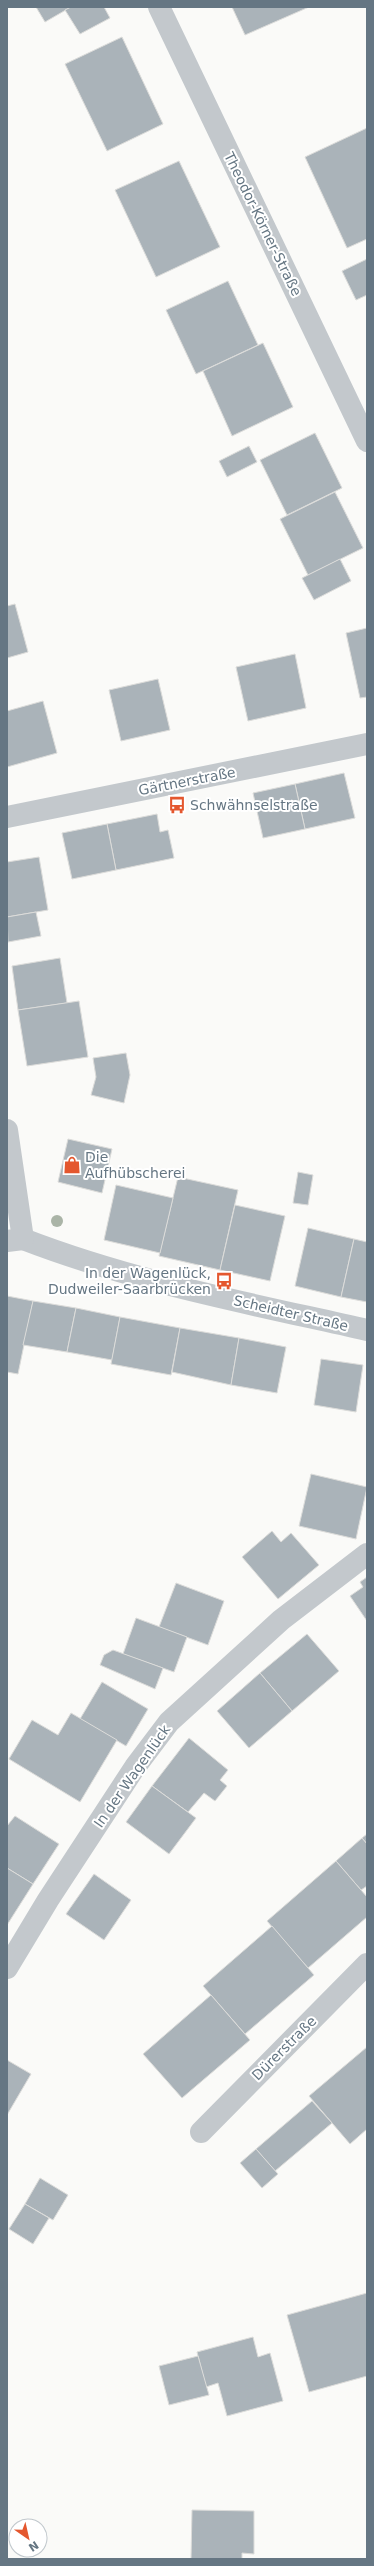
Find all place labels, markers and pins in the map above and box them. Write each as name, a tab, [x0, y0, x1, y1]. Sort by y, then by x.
bus stop icon: Schwähnselstraße	[167, 795, 187, 815]
place label: Schwähnselstraße	[190, 797, 318, 813]
place label: Die Aufhübscherei	[85, 1149, 185, 1181]
shop icon: Die Aufhübscherei	[62, 1155, 82, 1175]
place label: In der Wagenlück, Dudweiler-Saarbrücken	[48, 1265, 211, 1297]
bus stop icon: In der Wagenlück, Dudweiler-Saarbrücken	[214, 1271, 234, 1291]

